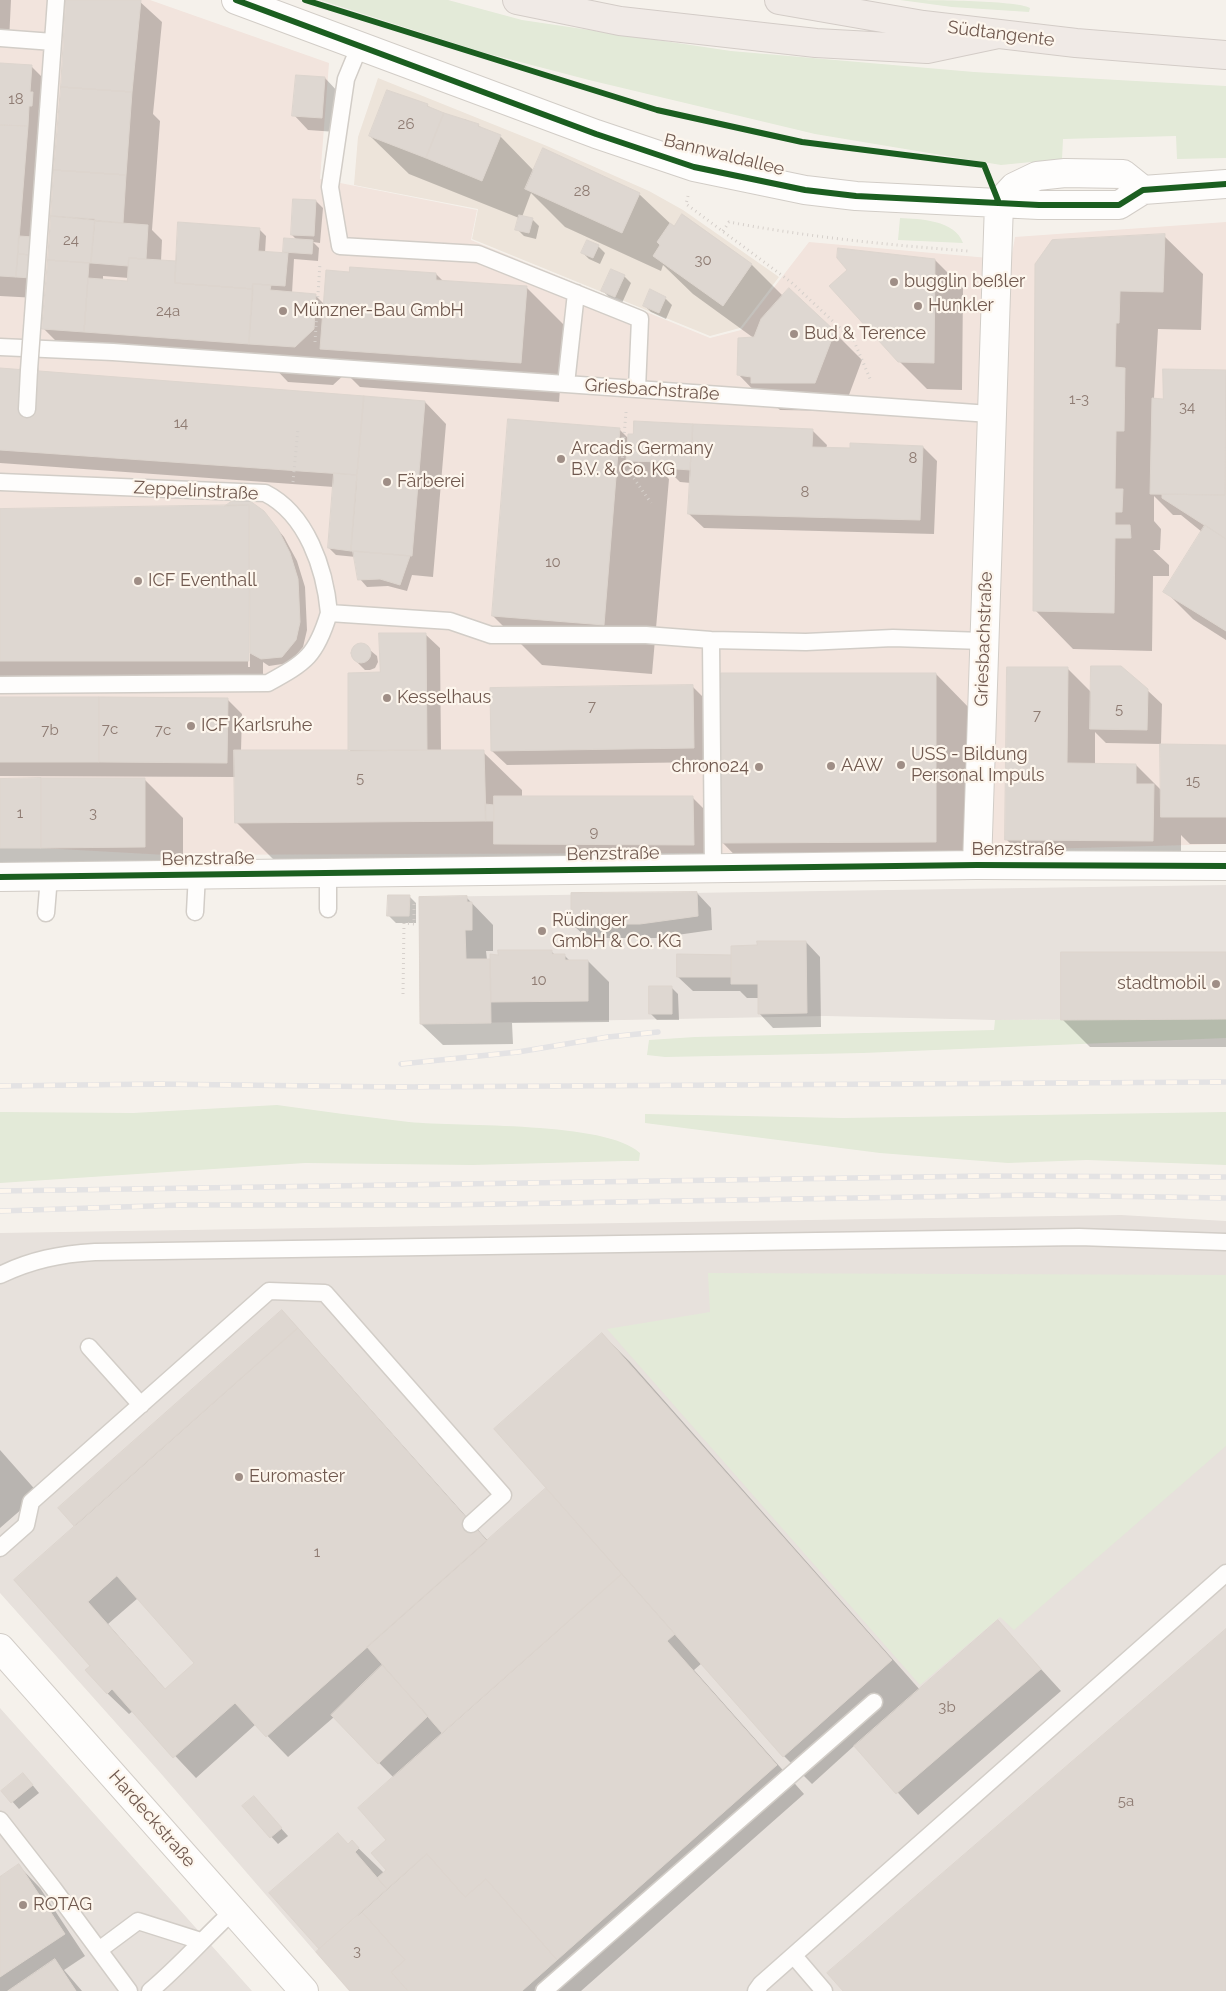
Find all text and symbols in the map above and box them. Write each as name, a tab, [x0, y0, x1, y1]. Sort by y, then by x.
street label: Südtangente	[946, 17, 1056, 51]
house number: 18	[8, 90, 24, 108]
house number: 26	[398, 115, 414, 133]
street label: Bannwaldallee	[661, 130, 787, 180]
house number: 28	[574, 182, 590, 200]
house number: 24	[63, 231, 79, 249]
house number: 30	[694, 251, 712, 269]
place label: bugglin beßler	[904, 271, 1025, 293]
marker: bugglin beßler	[888, 276, 900, 288]
place label: Hunkler	[928, 295, 994, 317]
place label: Münzner-Bau GmbH	[293, 300, 464, 322]
marker: Hunkler	[912, 300, 924, 312]
house number: 24a	[156, 302, 180, 320]
marker: Münzner-Bau GmbH	[277, 305, 289, 317]
place label: Bud & Terence	[804, 323, 926, 345]
marker: Bud & Terence	[788, 328, 800, 340]
street label: Griesbachstraße	[584, 375, 720, 405]
house number: 1-3	[1069, 390, 1089, 408]
house number: 34	[1179, 398, 1195, 416]
house number: 14	[174, 414, 188, 432]
place label: Arcadis Germany B.V. & Co. KG	[571, 438, 713, 480]
house number: 8	[909, 449, 917, 467]
marker: Arcadis Germany B.V. & Co. KG	[555, 453, 567, 465]
place label: Färberei	[397, 471, 465, 493]
marker: Färberei	[381, 476, 393, 488]
street label: Zeppelinstraße	[133, 477, 259, 505]
house number: 8	[801, 483, 809, 501]
house number: 10	[545, 553, 561, 571]
place label: ICF Eventhall	[148, 570, 257, 592]
street label: Griesbachstraße	[971, 571, 997, 707]
marker: ICF Eventhall	[132, 575, 144, 587]
place label: Kesselhaus	[397, 687, 491, 709]
marker: Kesselhaus	[381, 692, 393, 704]
house number: 7	[588, 697, 596, 715]
house number: 5	[1115, 700, 1123, 718]
house number: 7	[1033, 706, 1041, 724]
place label: ICF Karlsruhe	[201, 715, 312, 737]
house number: 7c	[102, 720, 118, 738]
marker: ICF Karlsruhe	[185, 720, 197, 732]
house number: 7b	[41, 721, 59, 739]
house number: 7c	[155, 721, 171, 739]
place label: USS - Bildung Personal Impuls	[911, 744, 1044, 786]
place label: AAW	[841, 755, 883, 777]
place label: chrono24	[671, 756, 749, 778]
marker: USS - Bildung Personal Impuls	[895, 759, 907, 771]
marker: AAW	[825, 760, 837, 772]
marker: chrono24	[753, 761, 765, 773]
house number: 5	[356, 769, 364, 787]
house number: 15	[1186, 772, 1200, 790]
house number: 1	[17, 804, 23, 822]
house number: 3	[89, 804, 97, 822]
house number: 9	[590, 823, 598, 841]
street label: Benzstraße	[971, 839, 1065, 861]
street label: Benzstraße	[566, 842, 660, 866]
street label: Benzstraße	[161, 847, 255, 871]
place label: Rüdinger GmbH & Co. KG	[552, 910, 681, 952]
marker: Rüdinger GmbH & Co. KG	[536, 925, 548, 937]
house number: 10	[531, 971, 547, 989]
place label: stadtmobil	[1117, 973, 1206, 995]
marker: stadtmobil	[1210, 978, 1222, 990]
place label: Euromaster	[249, 1466, 345, 1488]
marker: Euromaster	[233, 1471, 245, 1483]
house number: 1	[314, 1543, 320, 1561]
house number: 3b	[938, 1698, 956, 1716]
street label: Hardeckstraße	[104, 1766, 200, 1872]
house number: 5a	[1118, 1792, 1134, 1810]
place label: ROTAG	[33, 1894, 92, 1916]
marker: ROTAG	[17, 1899, 29, 1911]
house number: 3	[353, 1942, 361, 1960]

